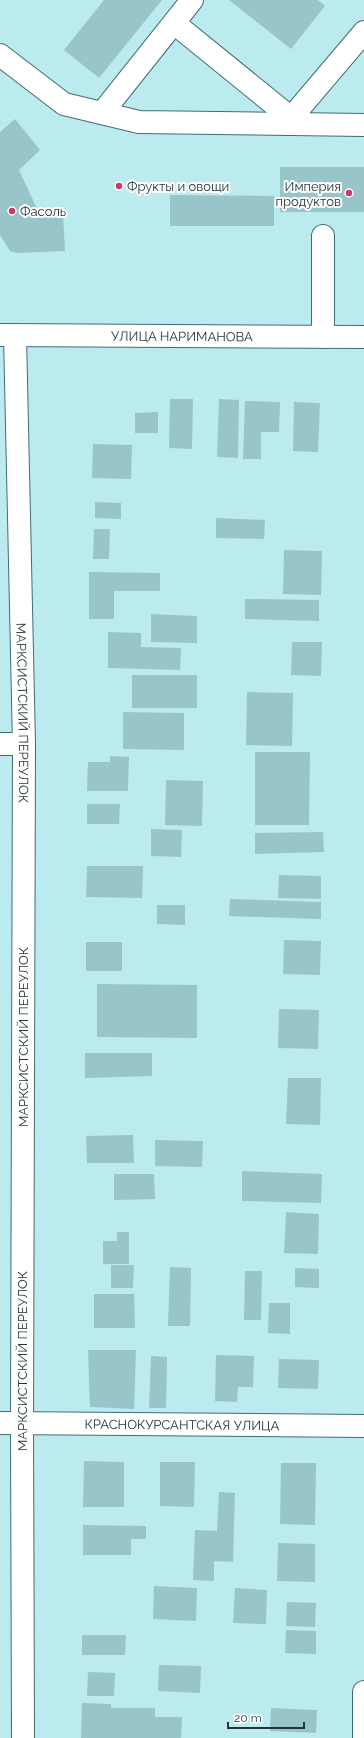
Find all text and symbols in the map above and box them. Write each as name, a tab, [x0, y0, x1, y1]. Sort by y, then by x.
place label: Фрукты и овощи	[127, 179, 229, 194]
place label: Империя продуктов	[276, 179, 341, 209]
marker: Фрукты и овощи	[114, 181, 124, 191]
marker: Империя продуктов	[344, 188, 354, 198]
place label: Фасоль	[20, 204, 66, 219]
marker: Фасоль	[7, 206, 17, 216]
street label: УЛИЦА НАРИМАНОВА	[111, 329, 253, 344]
street label: МАРКСИСТСКИЙ ПЕРЕУЛОК	[13, 623, 31, 803]
street label: МАРКСИСТСКИЙ ПЕРЕУЛОК	[16, 947, 31, 1127]
street label: МАРКСИСТСКИЙ ПЕРЕУЛОК	[15, 1271, 30, 1451]
street label: КРАСНОКУРСАНТСКАЯ УЛИЦА	[84, 1417, 280, 1433]
scale bar	[228, 1704, 304, 1730]
text: 20 m	[234, 1711, 262, 1725]

